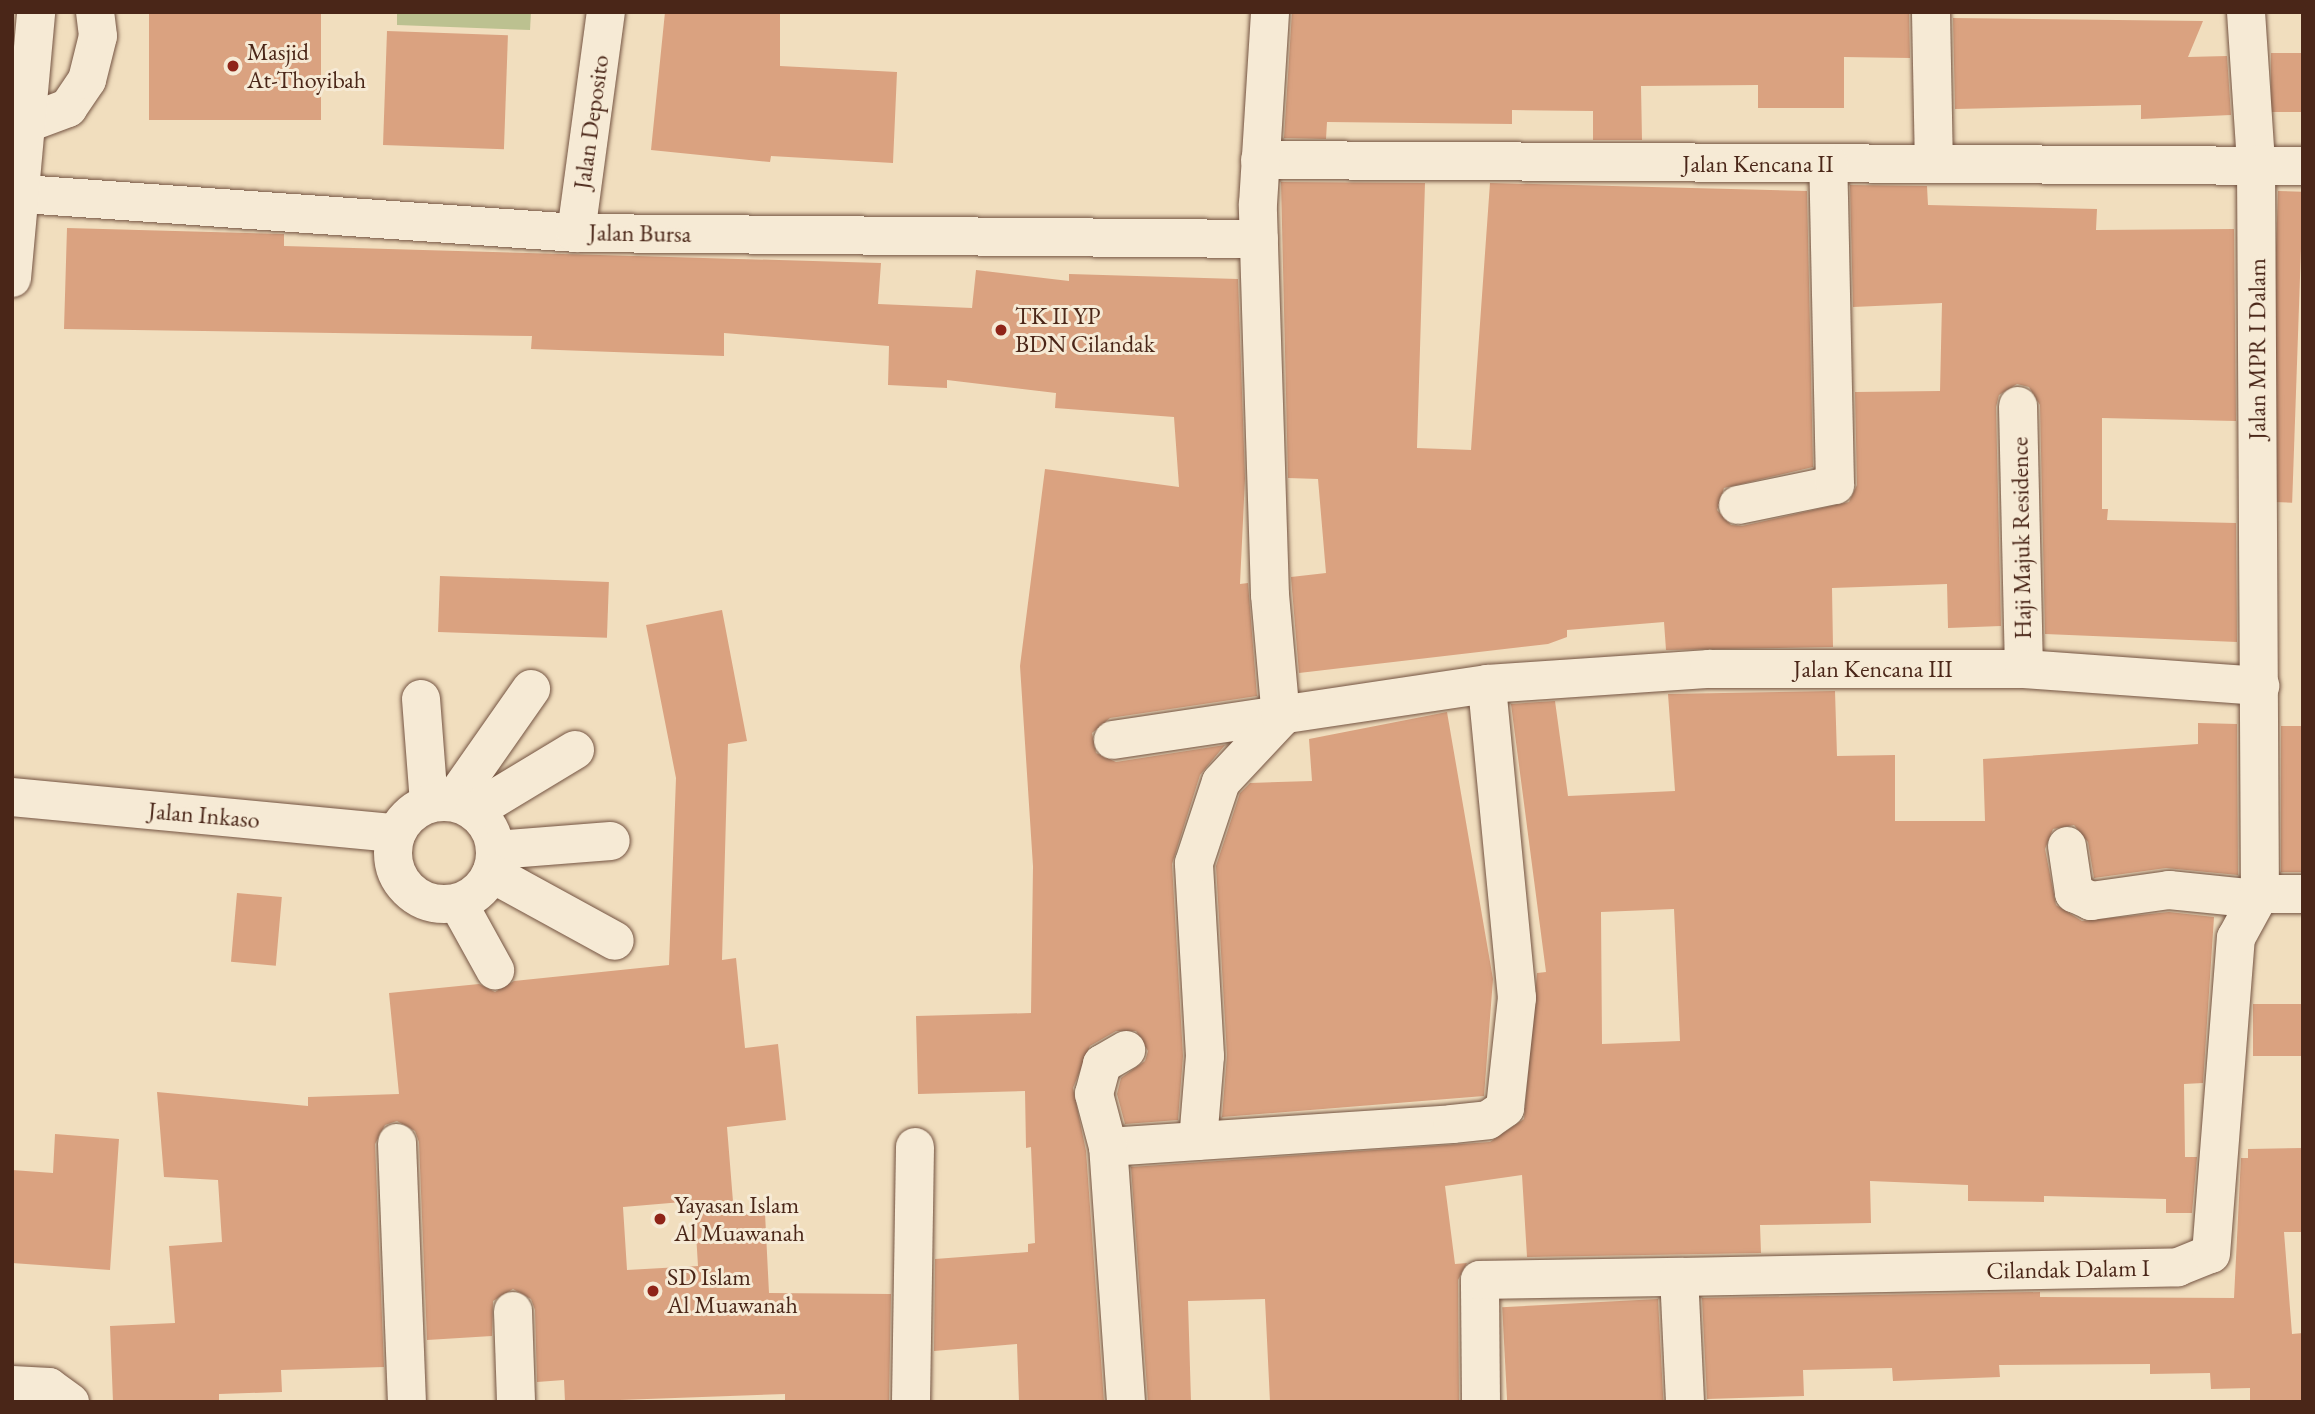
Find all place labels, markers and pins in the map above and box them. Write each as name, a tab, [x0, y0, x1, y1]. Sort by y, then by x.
place label: Masjid At-Thoyibah	[247, 38, 366, 94]
marker: Masjid At-Thoyibah	[225, 58, 241, 74]
place label: TK II YP BDN Cilandak	[1015, 302, 1155, 358]
marker: TK II YP BDN Cilandak	[993, 322, 1009, 338]
place label: Yayasan Islam Al Muawanah	[674, 1191, 805, 1247]
marker: Yayasan Islam Al Muawanah	[652, 1211, 668, 1227]
place label: SD Islam Al Muawanah	[667, 1263, 798, 1319]
marker: SD Islam Al Muawanah	[645, 1283, 661, 1299]

